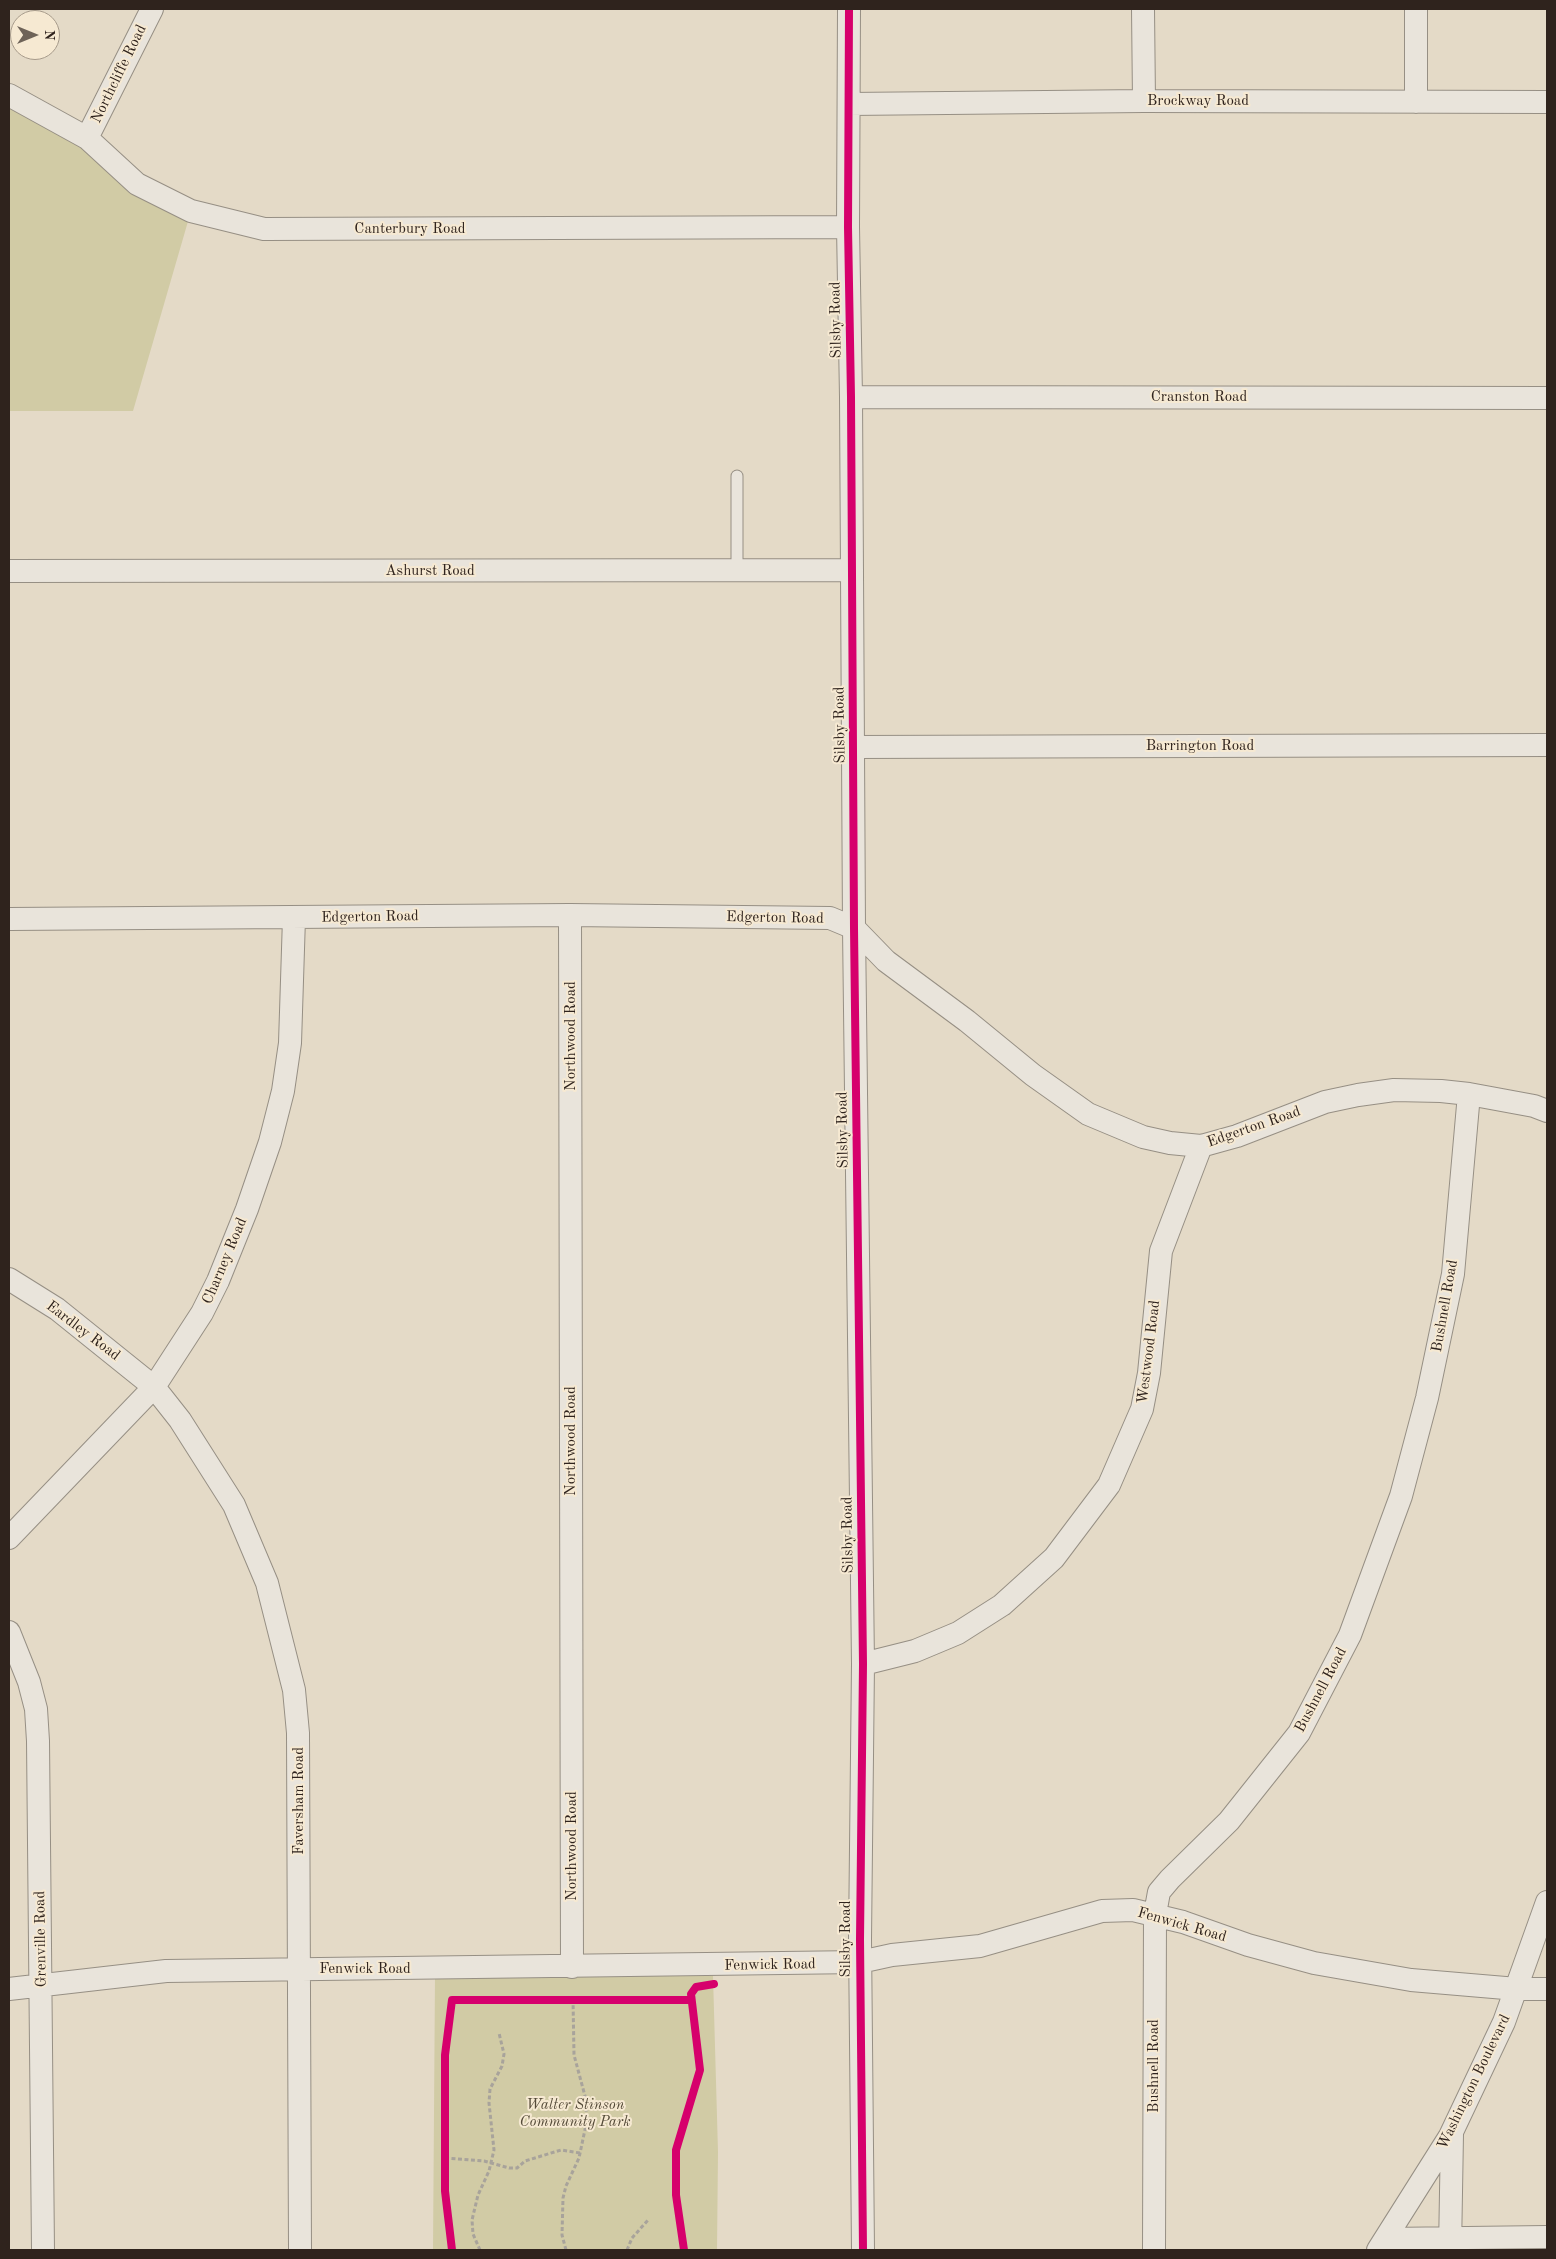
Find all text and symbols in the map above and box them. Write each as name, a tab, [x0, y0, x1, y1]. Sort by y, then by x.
north arrow	[10, 10, 60, 60]
street label: Northcliffe Road	[87, 22, 151, 126]
text: N	[42, 30, 56, 40]
street label: Brockway Road	[1147, 92, 1249, 110]
street label: Canterbury Road	[354, 220, 466, 238]
street label: Silsby Road	[826, 281, 846, 359]
street label: Cranston Road	[1151, 388, 1247, 406]
street label: Ashurst Road	[385, 562, 475, 580]
street label: Silsby Road	[830, 686, 850, 764]
street label: Barrington Road	[1146, 737, 1254, 755]
street label: Edgerton Road	[321, 907, 419, 927]
street label: Edgerton Road	[726, 908, 824, 928]
street label: Northwood Road	[562, 981, 580, 1091]
street label: Silsby Road	[833, 1091, 853, 1169]
street label: Edgerton Road	[1205, 1103, 1303, 1151]
street label: Charney Road	[199, 1215, 251, 1307]
street label: Bushnell Road	[1428, 1258, 1462, 1354]
street label: Eardley Road	[42, 1297, 124, 1365]
street label: Westwood Road	[1134, 1299, 1164, 1405]
street label: Northwood Road	[562, 1386, 580, 1496]
street label: Silsby Road	[838, 1496, 858, 1574]
street label: Bushnell Road	[1291, 1644, 1351, 1736]
street label: Faversham Road	[290, 1747, 308, 1855]
street label: Northwood Road	[563, 1791, 581, 1901]
street label: Grenville Road	[31, 1891, 51, 1987]
street label: Silsby Road	[837, 1900, 855, 1978]
street label: Fenwick Road	[1135, 1904, 1229, 1946]
street label: Fenwick Road	[724, 1955, 816, 1975]
street label: Fenwick Road	[319, 1960, 411, 1978]
street label: Washington Boulevard	[1434, 2012, 1514, 2152]
street label: Bushnell Road	[1145, 2019, 1163, 2113]
park label: Walter Stinson Community Park	[520, 2096, 630, 2131]

